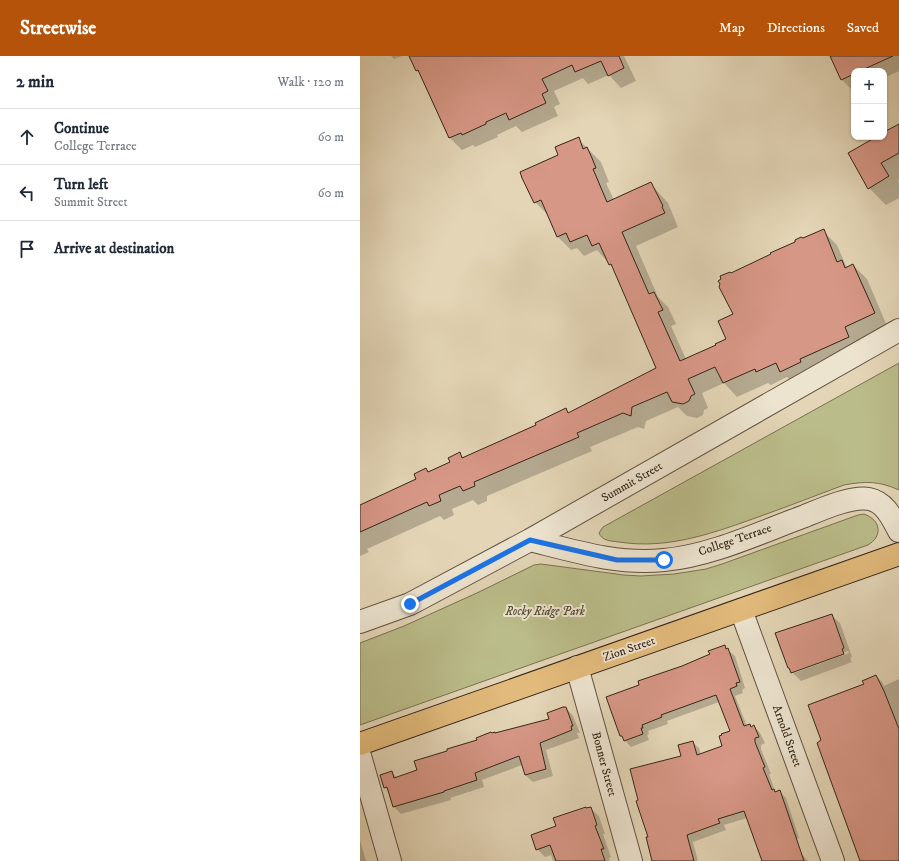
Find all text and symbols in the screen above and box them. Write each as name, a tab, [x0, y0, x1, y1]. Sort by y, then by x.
text: Streetwise	[20, 17, 96, 40]
text: Map	[719, 19, 745, 37]
text: Directions	[767, 19, 825, 37]
text: Saved	[847, 19, 879, 37]
map controls	[851, 68, 887, 140]
button: +	[851, 68, 887, 104]
text: 2 min	[16, 71, 54, 93]
text: Walk · 120 m	[278, 74, 344, 90]
button: −	[851, 104, 887, 140]
text: Continue	[54, 119, 109, 138]
icon: ahead	[16, 126, 38, 148]
text: 60 m	[318, 129, 344, 145]
text: College Terrace	[54, 138, 137, 154]
text: Turn left	[54, 175, 108, 194]
icon: left	[16, 182, 38, 204]
text: 60 m	[318, 185, 344, 201]
text: Summit Street	[54, 194, 128, 210]
icon: arrive	[16, 238, 38, 260]
text: Arrive at destination	[54, 239, 174, 258]
street label: Summit Street	[599, 458, 665, 505]
street label: College Terrace	[696, 520, 774, 560]
route start	[655, 551, 673, 569]
route end	[401, 595, 419, 613]
park label: Rocky Ridge Park	[504, 604, 585, 619]
street label: Zion Street	[601, 633, 657, 665]
street label: Arnold Street	[769, 703, 805, 769]
street label: Bonner Street	[588, 730, 620, 798]

